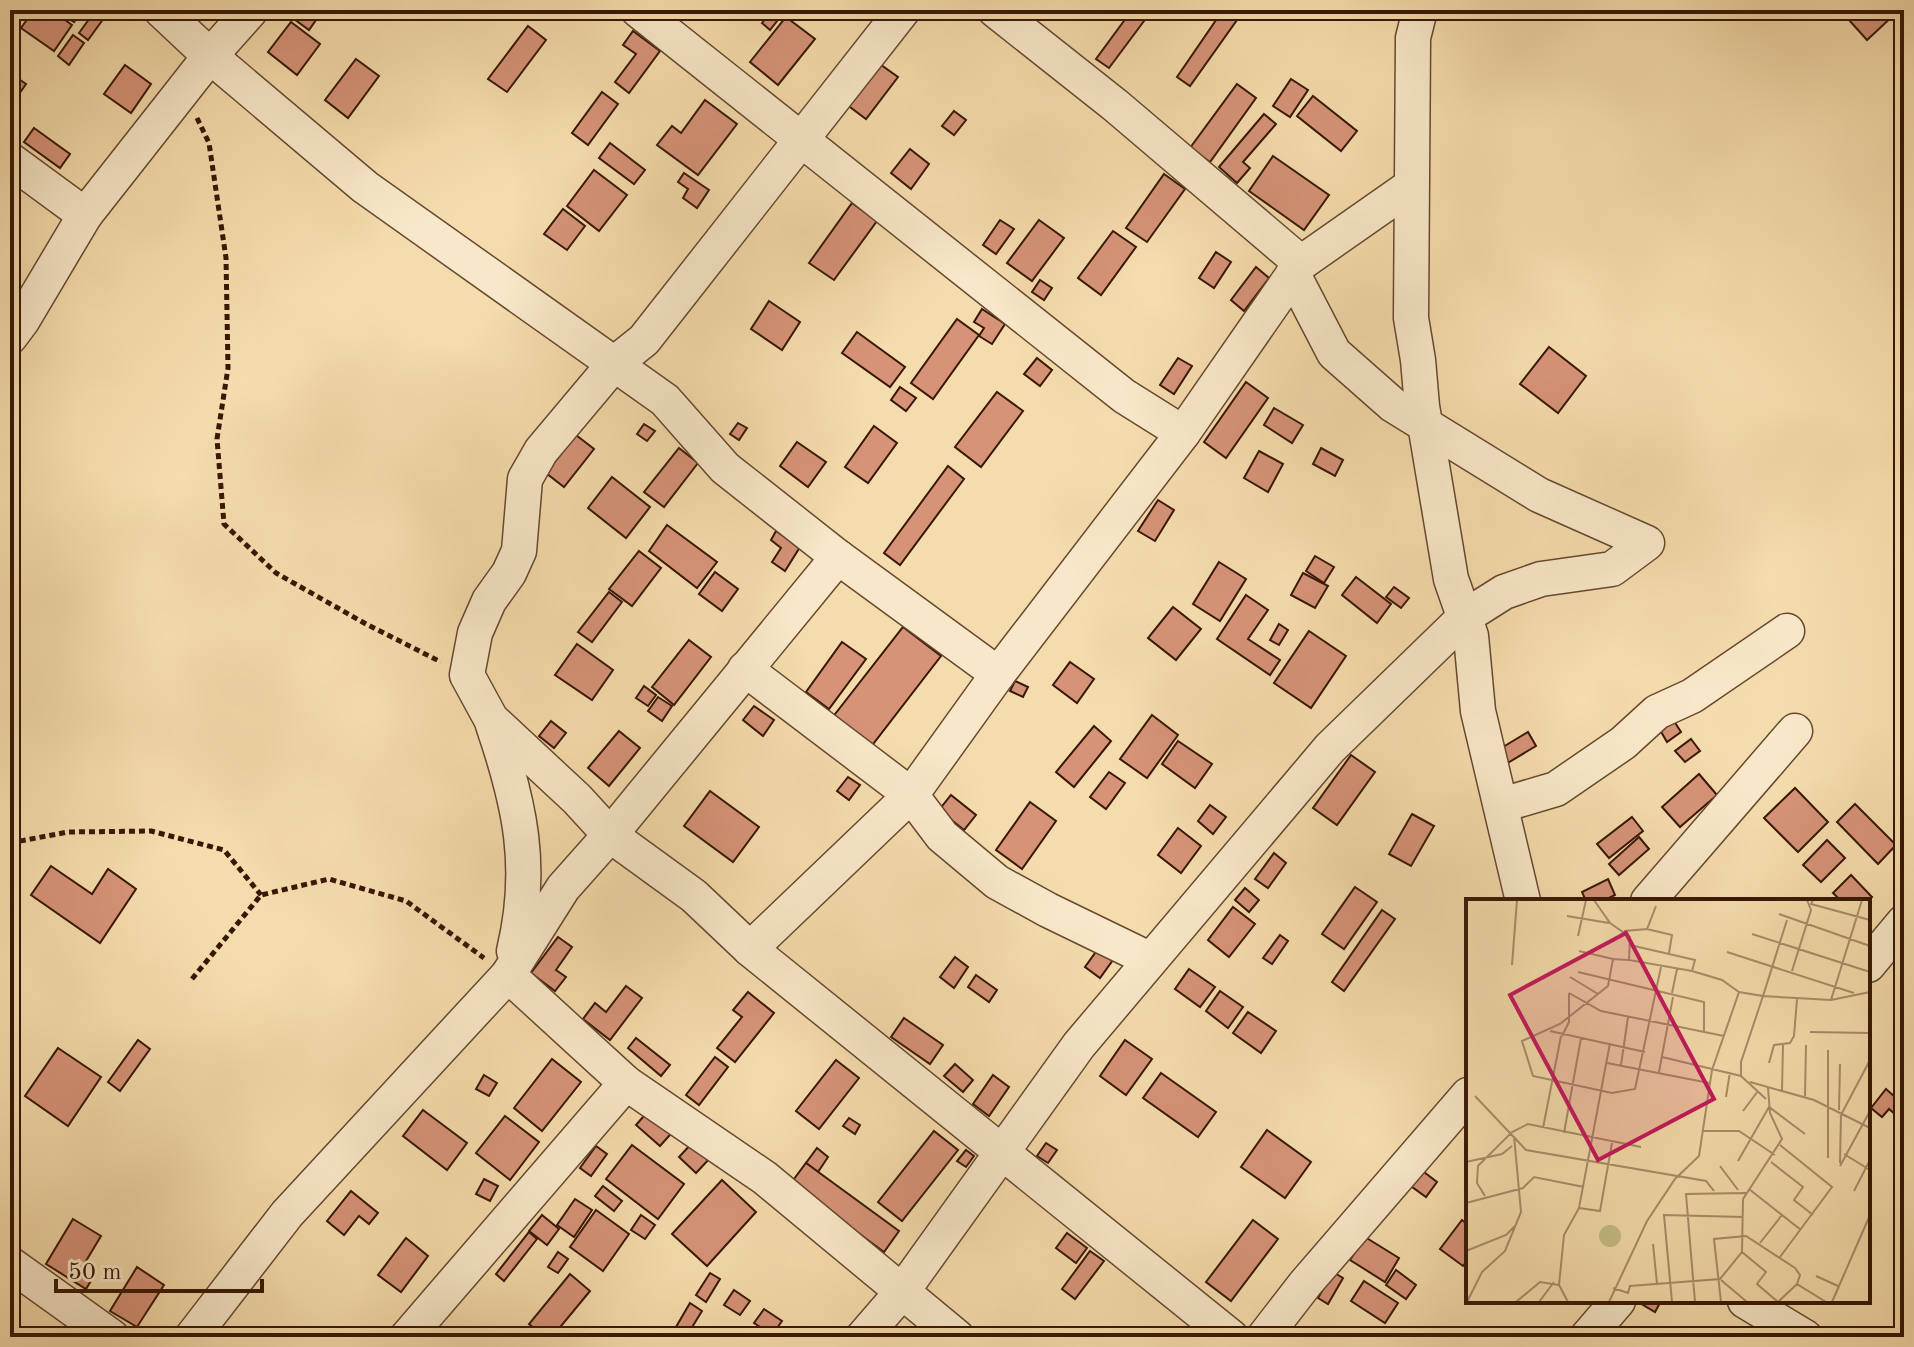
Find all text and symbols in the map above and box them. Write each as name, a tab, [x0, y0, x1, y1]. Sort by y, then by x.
inset map	[1466, 899, 1870, 1303]
scale bar	[56, 1243, 262, 1293]
text: 50 m	[68, 1261, 122, 1285]

